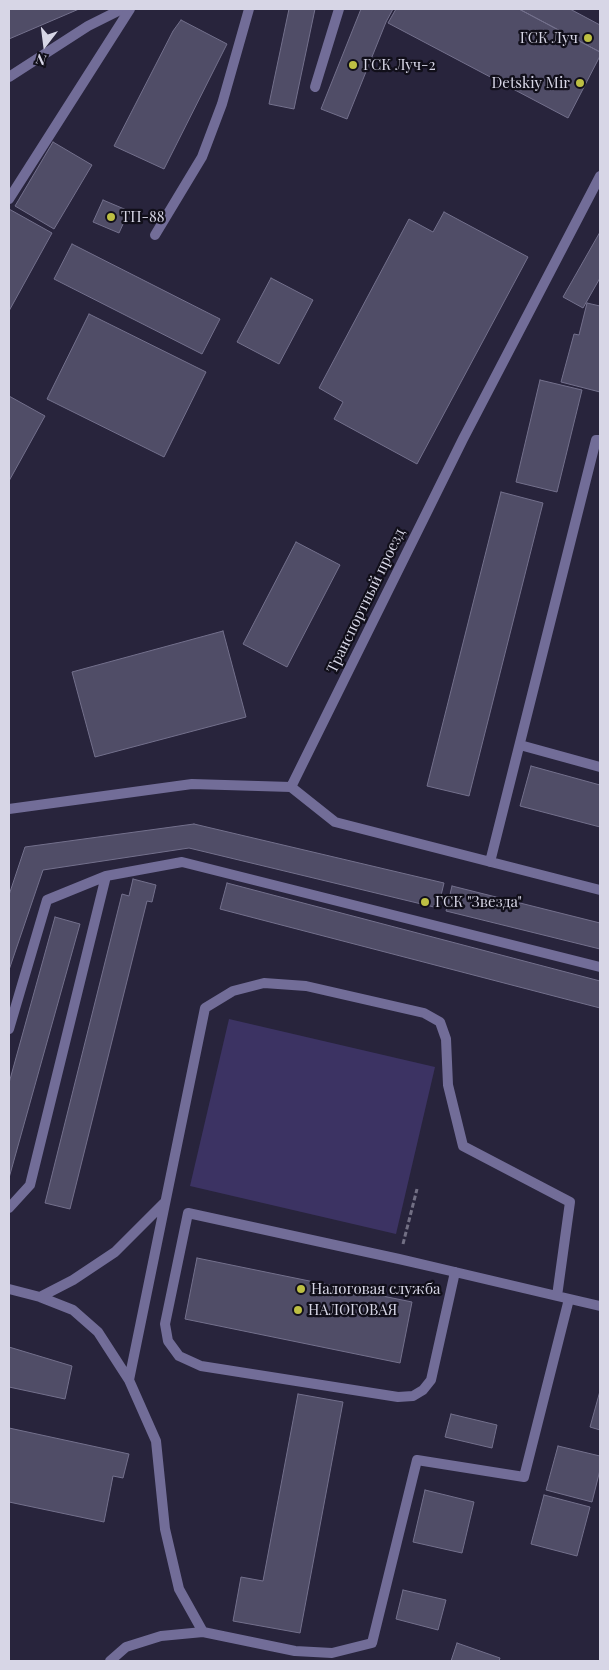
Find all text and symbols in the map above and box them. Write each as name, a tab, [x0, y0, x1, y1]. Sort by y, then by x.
north arrow	[20, 20, 70, 70]
place label: ГСК Луч	[520, 29, 578, 47]
marker: ГСК Луч	[582, 32, 594, 44]
text: N	[34, 49, 48, 70]
place label: ГСК Луч-2	[363, 56, 436, 74]
marker: ГСК Луч-2	[347, 59, 359, 71]
place label: Detskiy Mir	[491, 74, 570, 92]
marker: Detskiy Mir	[574, 77, 586, 89]
place label: ТП-88	[121, 208, 165, 226]
marker: ТП-88	[105, 211, 117, 223]
street label: Транспортный проезд	[323, 526, 409, 676]
place label: ГСК "Звезда"	[435, 893, 522, 911]
marker: ГСК "Звезда"	[419, 896, 431, 908]
place label: Налоговая служба	[311, 1280, 441, 1298]
marker: Налоговая служба	[295, 1283, 307, 1295]
place label: НАЛОГОВАЯ	[308, 1301, 397, 1319]
marker: НАЛОГОВАЯ	[292, 1304, 304, 1316]

